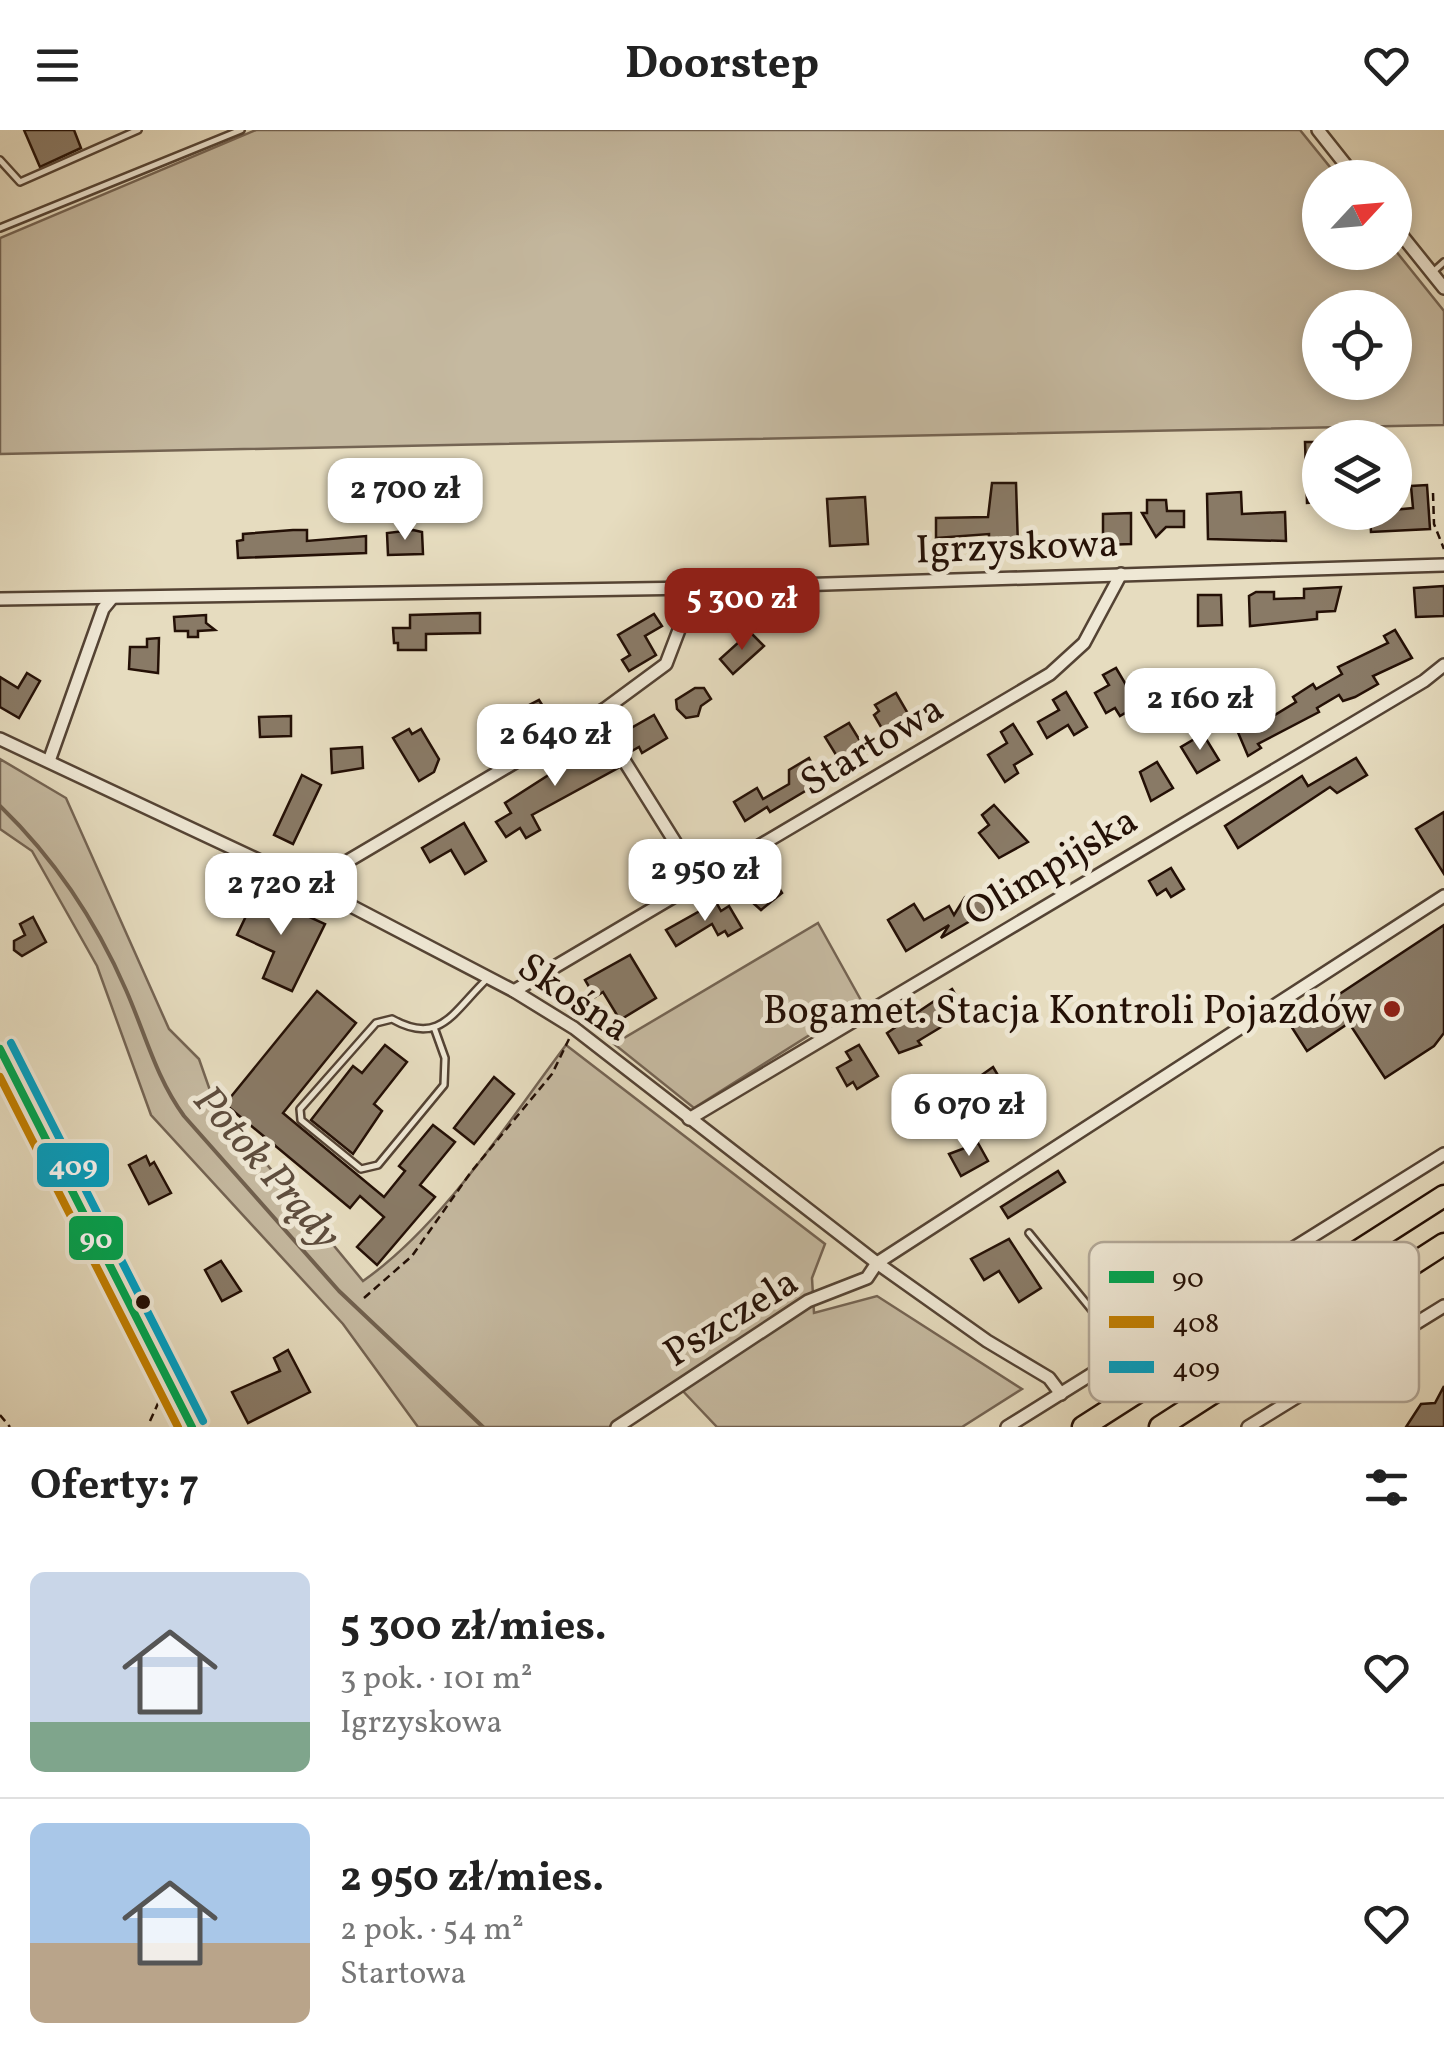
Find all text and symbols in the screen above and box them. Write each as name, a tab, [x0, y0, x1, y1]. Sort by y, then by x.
text: Doorstep	[625, 34, 819, 97]
icon: menu	[30, 38, 85, 93]
icon: heart	[1359, 38, 1414, 93]
north arrow	[1302, 160, 1412, 270]
map controls	[1302, 160, 1412, 530]
button: locate	[1302, 290, 1412, 400]
button: layers	[1302, 420, 1412, 530]
pin: 2 700 zł	[302, 458, 508, 543]
text: 2 700 zł	[350, 468, 460, 512]
street label: Igrzyskowa	[915, 517, 1120, 581]
pin: 5 300 zł	[639, 568, 845, 653]
text: 5 300 zł	[687, 578, 797, 622]
pin: 2 160 zł	[1097, 668, 1303, 753]
text: 2 160 zł	[1147, 678, 1253, 722]
street label: Startowa	[791, 683, 955, 812]
pin: 2 640 zł	[452, 704, 658, 789]
text: 2 640 zł	[499, 714, 611, 758]
street label: Olimpijska	[955, 795, 1149, 942]
pin: 2 950 zł	[602, 839, 808, 924]
text: 2 950 zł	[651, 849, 759, 893]
pin: 2 720 zł	[178, 853, 384, 938]
text: 2 720 zł	[227, 863, 335, 907]
street label: Skośna	[505, 941, 640, 1058]
place label: Bogamet. Stacja Kontroli Pojazdów	[763, 985, 1372, 1041]
marker: Bogamet. Stacja Kontroli Pojazdów	[1381, 998, 1403, 1020]
water label: Potok Prądy	[178, 1074, 353, 1264]
pin: 6 070 zł	[866, 1074, 1072, 1159]
text: 6 070 zł	[913, 1084, 1025, 1128]
line badge: 409	[35, 1141, 111, 1189]
text: 409	[48, 1148, 98, 1187]
line badge: 90	[67, 1214, 125, 1262]
text: 90	[80, 1221, 112, 1260]
legend	[1089, 1242, 1419, 1402]
street label: Pszczela	[654, 1256, 810, 1383]
text: 90	[1172, 1260, 1204, 1299]
unlabelled marker	[133, 1292, 153, 1312]
text: 408	[1172, 1305, 1219, 1344]
text: 409	[1172, 1350, 1220, 1389]
text: Oferty: 7	[30, 1458, 199, 1517]
icon: filters	[1359, 1460, 1414, 1515]
text: 5 300 zł/mies.	[340, 1599, 607, 1658]
icon: home	[110, 1612, 230, 1732]
icon: heart	[1359, 1645, 1414, 1700]
text: 3 pok. · 101 m²	[340, 1658, 533, 1702]
text: Igrzyskowa	[340, 1702, 503, 1746]
text: 2 950 zł/mies.	[340, 1850, 604, 1909]
icon: home	[110, 1863, 230, 1983]
icon: heart	[1359, 1896, 1414, 1951]
text: 2 pok. · 54 m²	[340, 1909, 524, 1953]
text: Startowa	[340, 1953, 467, 1997]

